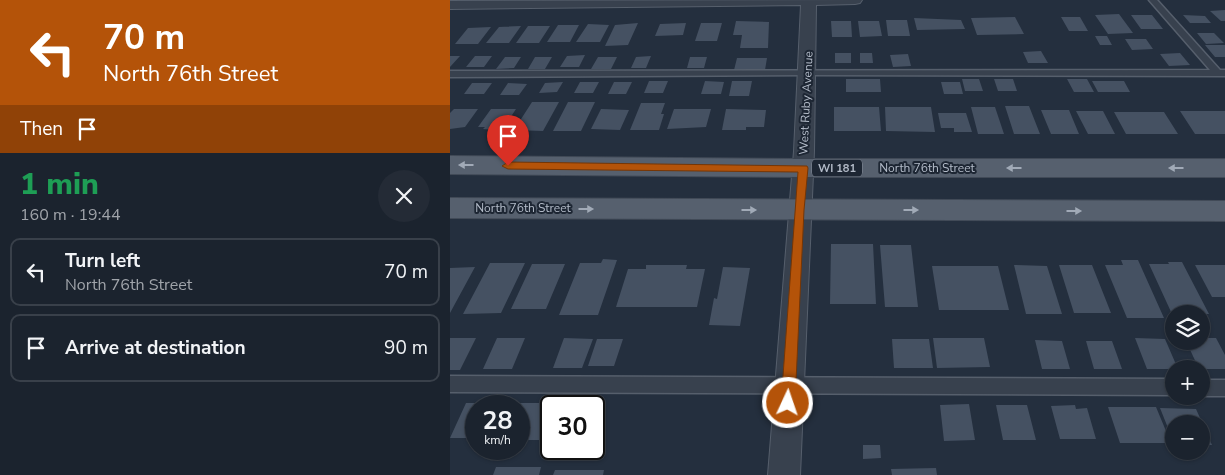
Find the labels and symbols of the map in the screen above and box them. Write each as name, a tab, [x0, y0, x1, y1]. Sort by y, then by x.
street label: West Ruby Avenue	[795, 51, 817, 155]
pin	[487, 115, 529, 166]
road number: WI 181	[812, 160, 862, 177]
street label: North 76th Street	[879, 160, 976, 176]
one-way arrow	[458, 161, 474, 169]
one-way arrow	[1006, 164, 1022, 172]
one-way arrow	[1168, 164, 1184, 172]
street label: North 76th Street	[475, 200, 572, 216]
one-way arrow	[578, 205, 594, 213]
one-way arrow	[741, 206, 757, 214]
one-way arrow	[903, 206, 919, 214]
one-way arrow	[1066, 207, 1082, 215]
position arrow	[761, 376, 813, 428]
speed limit sign: 30	[540, 395, 605, 460]

